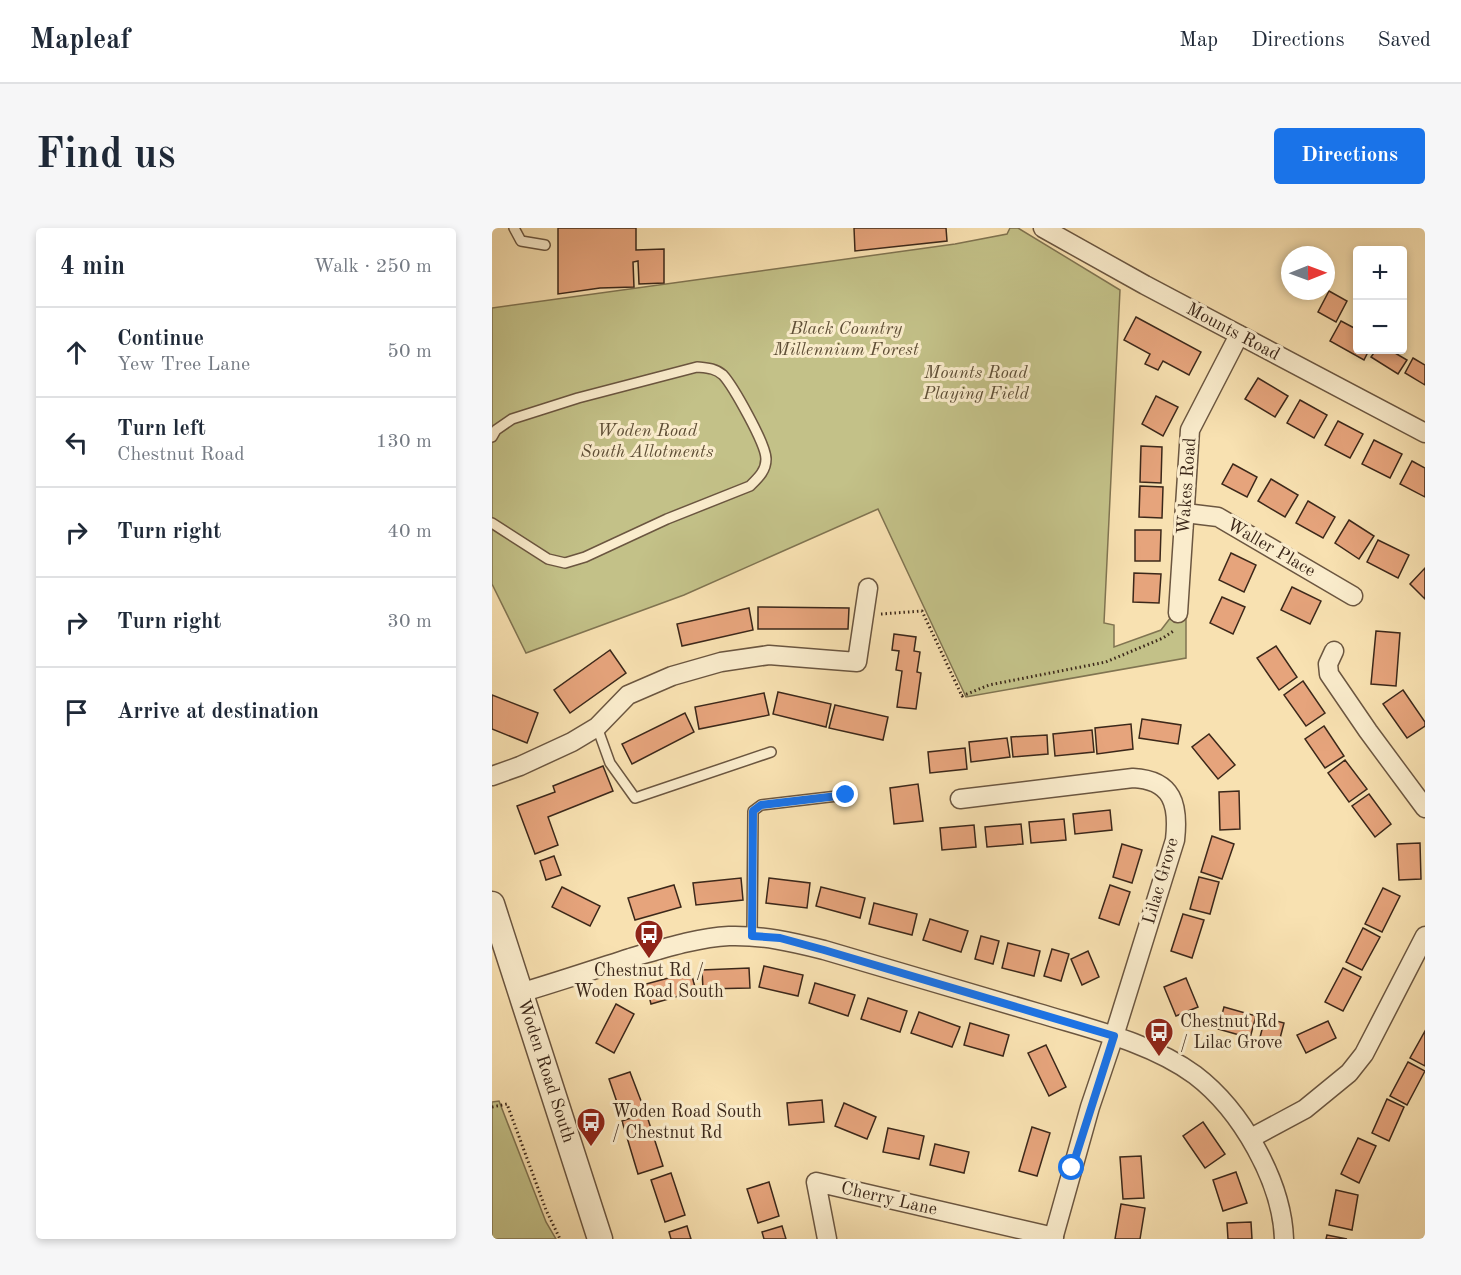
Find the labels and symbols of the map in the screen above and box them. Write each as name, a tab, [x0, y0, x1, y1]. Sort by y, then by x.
north arrow	[1281, 246, 1335, 300]
street label: Mounts Road	[1183, 300, 1283, 364]
park label: Black Country Millennium Forest	[772, 320, 919, 359]
park label: Mounts Road Playing Field	[922, 364, 1030, 403]
park label: Woden Road South Allotments	[581, 422, 714, 461]
street label: Wakes Road	[1175, 437, 1199, 535]
street label: Waller Place	[1224, 515, 1318, 581]
route end	[832, 781, 858, 807]
street label: Lilac Grove	[1140, 836, 1182, 926]
bus stop icon: Chestnut Rd / Woden Road South	[633, 918, 665, 960]
place label: Chestnut Rd / Woden Road South	[574, 962, 724, 1001]
street label: Woden Road South	[514, 997, 578, 1145]
place label: Chestnut Rd / Lilac Grove	[1180, 1013, 1282, 1052]
bus stop icon: Chestnut Rd / Lilac Grove	[1143, 1016, 1175, 1058]
place label: Woden Road South / Chestnut Rd	[612, 1103, 762, 1142]
bus stop icon: Woden Road South / Chestnut Rd	[575, 1106, 607, 1148]
route start	[1058, 1154, 1084, 1180]
street label: Cherry Lane	[839, 1179, 939, 1219]

